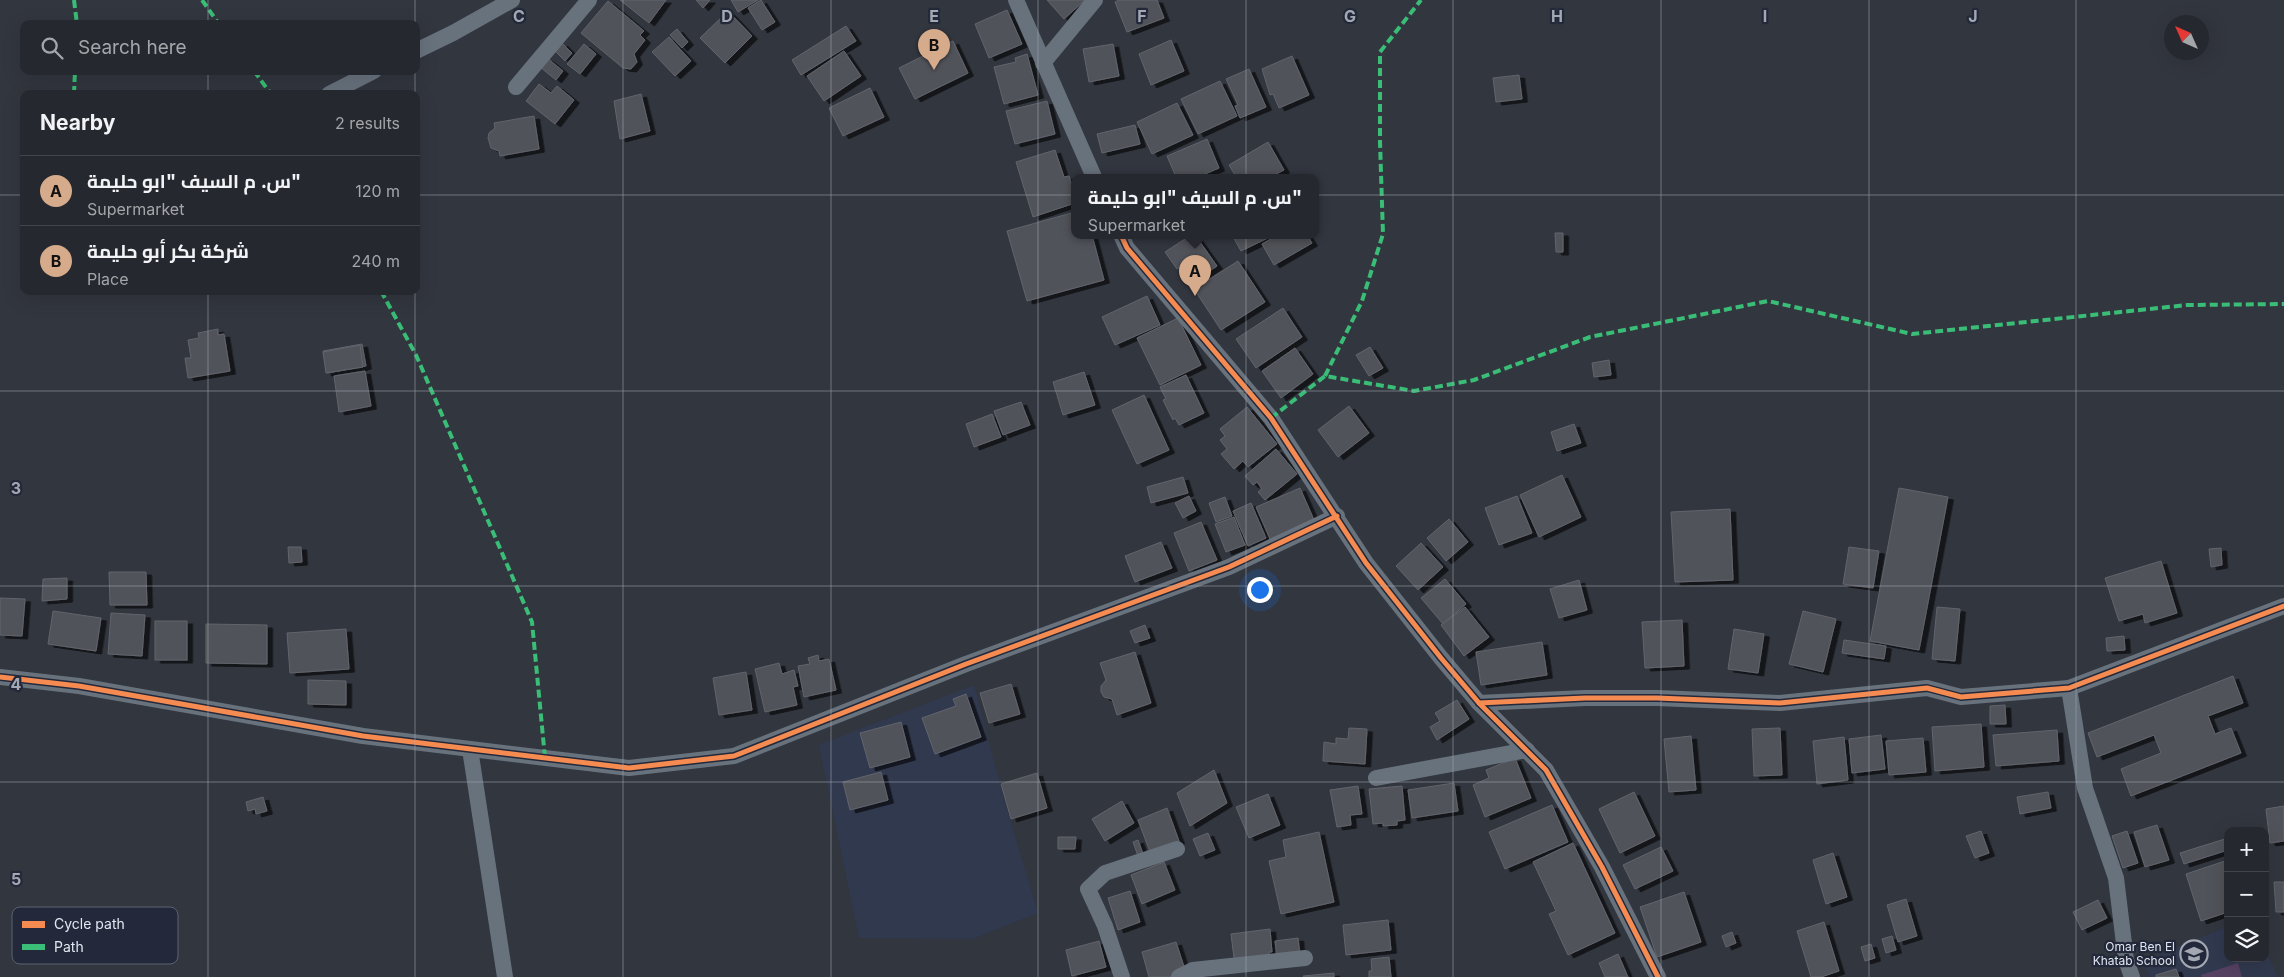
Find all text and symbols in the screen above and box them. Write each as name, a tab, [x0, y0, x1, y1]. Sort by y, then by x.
text: C	[513, 6, 525, 26]
text: D	[721, 6, 733, 26]
text: E	[929, 6, 939, 26]
text: F	[1137, 6, 1147, 26]
text: G	[1344, 6, 1356, 26]
text: H	[1551, 6, 1563, 26]
text: I	[1763, 6, 1767, 26]
text: J	[1968, 6, 1978, 26]
north arrow	[2164, 15, 2209, 60]
search box	[20, 20, 420, 75]
pin: B	[918, 29, 950, 70]
icon: search	[38, 34, 66, 62]
text: Search here	[78, 36, 187, 59]
text: Nearby	[40, 110, 115, 135]
text: 2 results	[335, 113, 400, 133]
text: س. م السيف "ابو حليمة"	[87, 170, 301, 193]
popup	[1071, 174, 1319, 239]
text: A	[50, 181, 62, 201]
text: 120 m	[355, 181, 400, 201]
text: س. م السيف "ابو حليمة"	[1088, 186, 1302, 209]
text: Supermarket	[87, 199, 184, 219]
text: Supermarket	[1088, 215, 1185, 235]
text: شركة بكر أبو حليمة	[87, 240, 249, 263]
text: B	[51, 251, 61, 271]
text: 240 m	[352, 251, 400, 271]
pin: A	[1179, 255, 1211, 296]
text: Place	[87, 269, 129, 289]
text: 3	[11, 478, 21, 498]
your location	[1247, 577, 1273, 603]
text: 4	[11, 674, 22, 694]
map controls	[2224, 827, 2269, 962]
button: +	[2224, 827, 2269, 872]
text: 5	[11, 869, 21, 889]
button: −	[2224, 872, 2269, 917]
legend	[12, 907, 178, 964]
text: Cycle path	[54, 915, 125, 932]
button: layers	[2224, 917, 2269, 962]
text: Path	[54, 938, 84, 955]
place label: Omar Ben El Khatab School	[2093, 939, 2175, 968]
school or university icon: Omar Ben El Khatab School	[2179, 939, 2209, 969]

